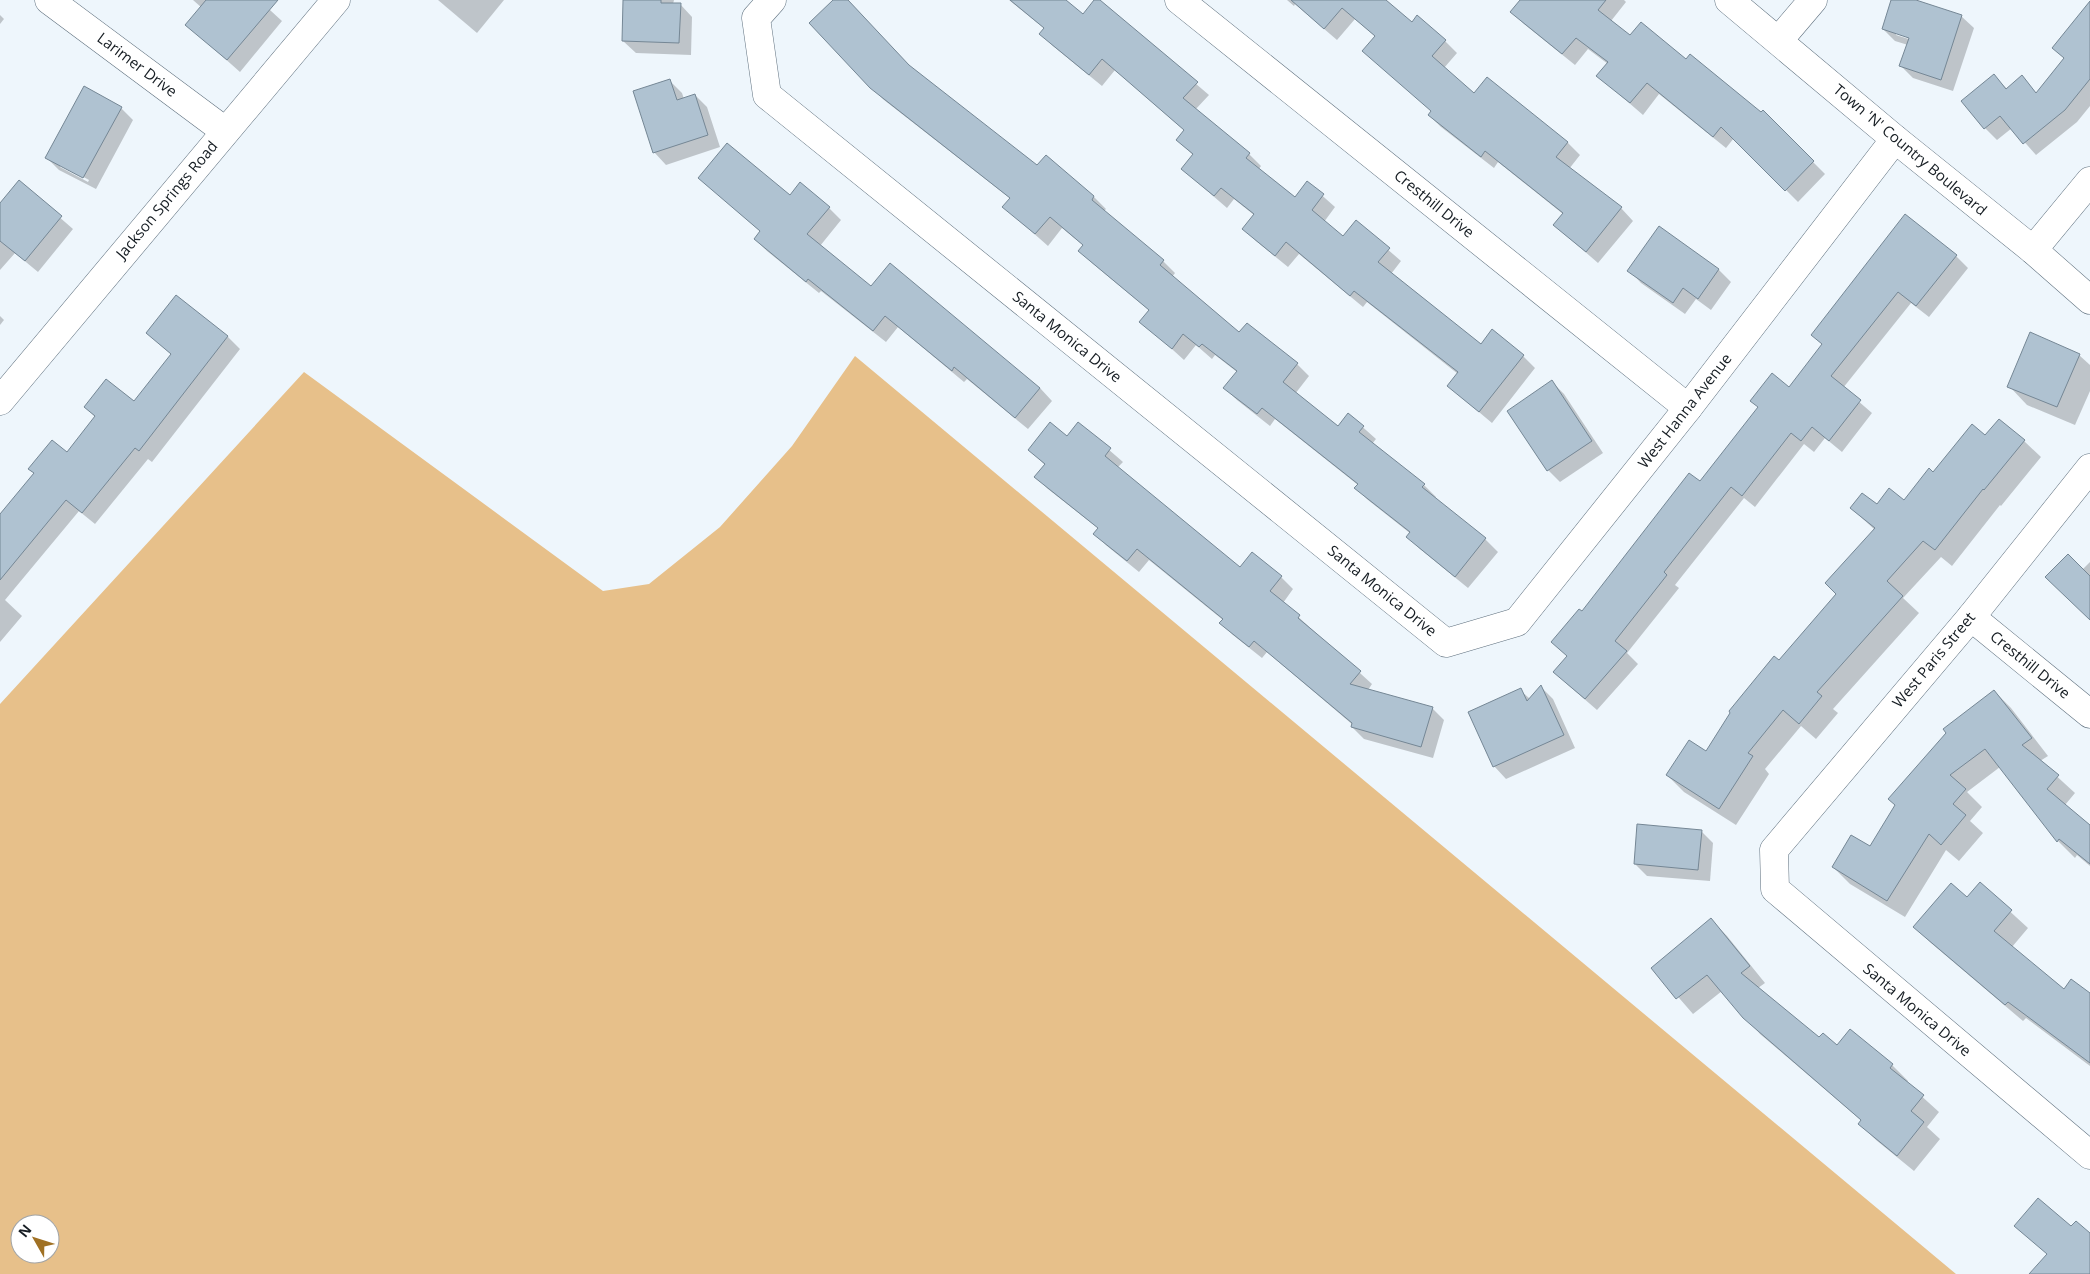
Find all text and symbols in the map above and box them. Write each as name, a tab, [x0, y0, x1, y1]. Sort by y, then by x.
street label: Larimer Drive	[94, 28, 182, 101]
street label: Town 'N' Country Boulevard	[1830, 79, 1992, 220]
street label: Jackson Springs Road	[110, 136, 222, 264]
street label: Cresthill Drive	[1390, 165, 1479, 242]
street label: Santa Monica Drive	[1009, 286, 1126, 386]
street label: West Hanna Avenue	[1633, 349, 1735, 472]
street label: Santa Monica Drive	[1324, 540, 1441, 640]
street label: West Paris Street	[1887, 607, 1979, 711]
street label: Cresthill Drive	[1986, 626, 2075, 703]
street label: Santa Monica Drive	[1860, 958, 1976, 1060]
north arrow	[10, 1214, 60, 1264]
text: N	[14, 1220, 35, 1241]

